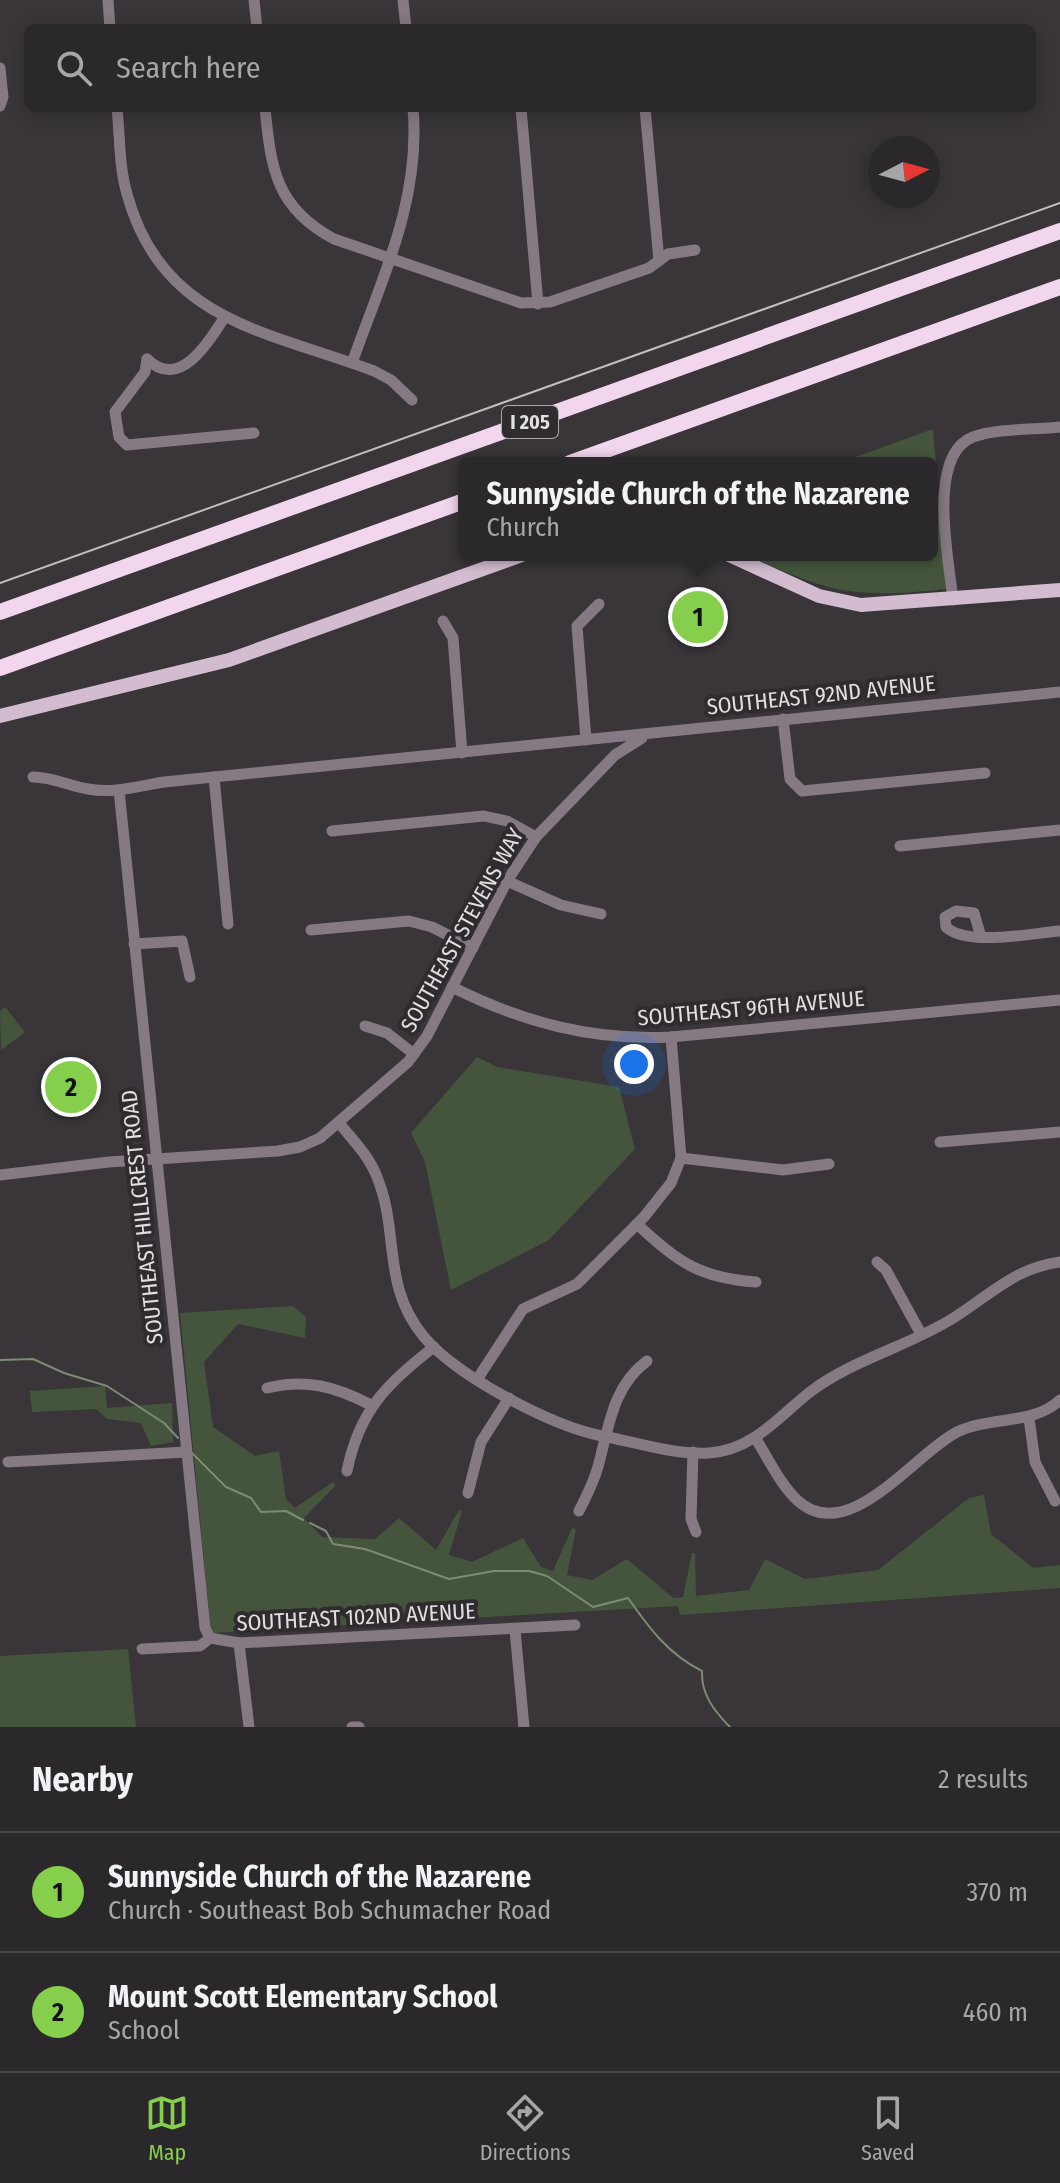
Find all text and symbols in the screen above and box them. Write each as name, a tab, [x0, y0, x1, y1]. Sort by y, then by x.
search box	[24, 24, 1036, 112]
icon: search	[52, 46, 96, 90]
text: Search here	[116, 50, 261, 86]
north arrow	[868, 136, 940, 208]
road number: I 205	[502, 406, 558, 438]
popup	[458, 457, 938, 561]
text: Sunnyside Church of the Nazarene	[486, 476, 910, 512]
text: Church	[486, 512, 560, 543]
pin: 1	[672, 587, 724, 647]
street label: SOUTHEAST 92ND AVENUE	[705, 670, 937, 720]
street label: SOUTHEAST STEVENS WAY	[395, 823, 529, 1037]
street label: SOUTHEAST 96TH AVENUE	[637, 985, 865, 1031]
your location	[614, 1044, 654, 1084]
pin: 2	[45, 1057, 97, 1117]
street label: SOUTHEAST HILLCREST ROAD	[115, 1089, 169, 1345]
street label: SOUTHEAST 102ND AVENUE	[236, 1597, 476, 1637]
text: Nearby	[32, 1759, 133, 1800]
text: 2 results	[938, 1764, 1028, 1795]
text: Sunnyside Church of the Nazarene	[108, 1859, 531, 1895]
text: 1	[53, 1877, 64, 1908]
text: 370 m	[967, 1877, 1028, 1908]
text: Church · Southeast Bob Schumacher Road	[108, 1895, 551, 1926]
text: Mount Scott Elementary School	[108, 1979, 497, 2015]
text: 2	[52, 1997, 64, 2028]
text: 460 m	[963, 1997, 1028, 2028]
text: School	[108, 2015, 180, 2046]
tab: Map	[145, 2091, 189, 2166]
tab: Directions	[480, 2091, 571, 2166]
tab: Saved	[861, 2091, 915, 2166]

